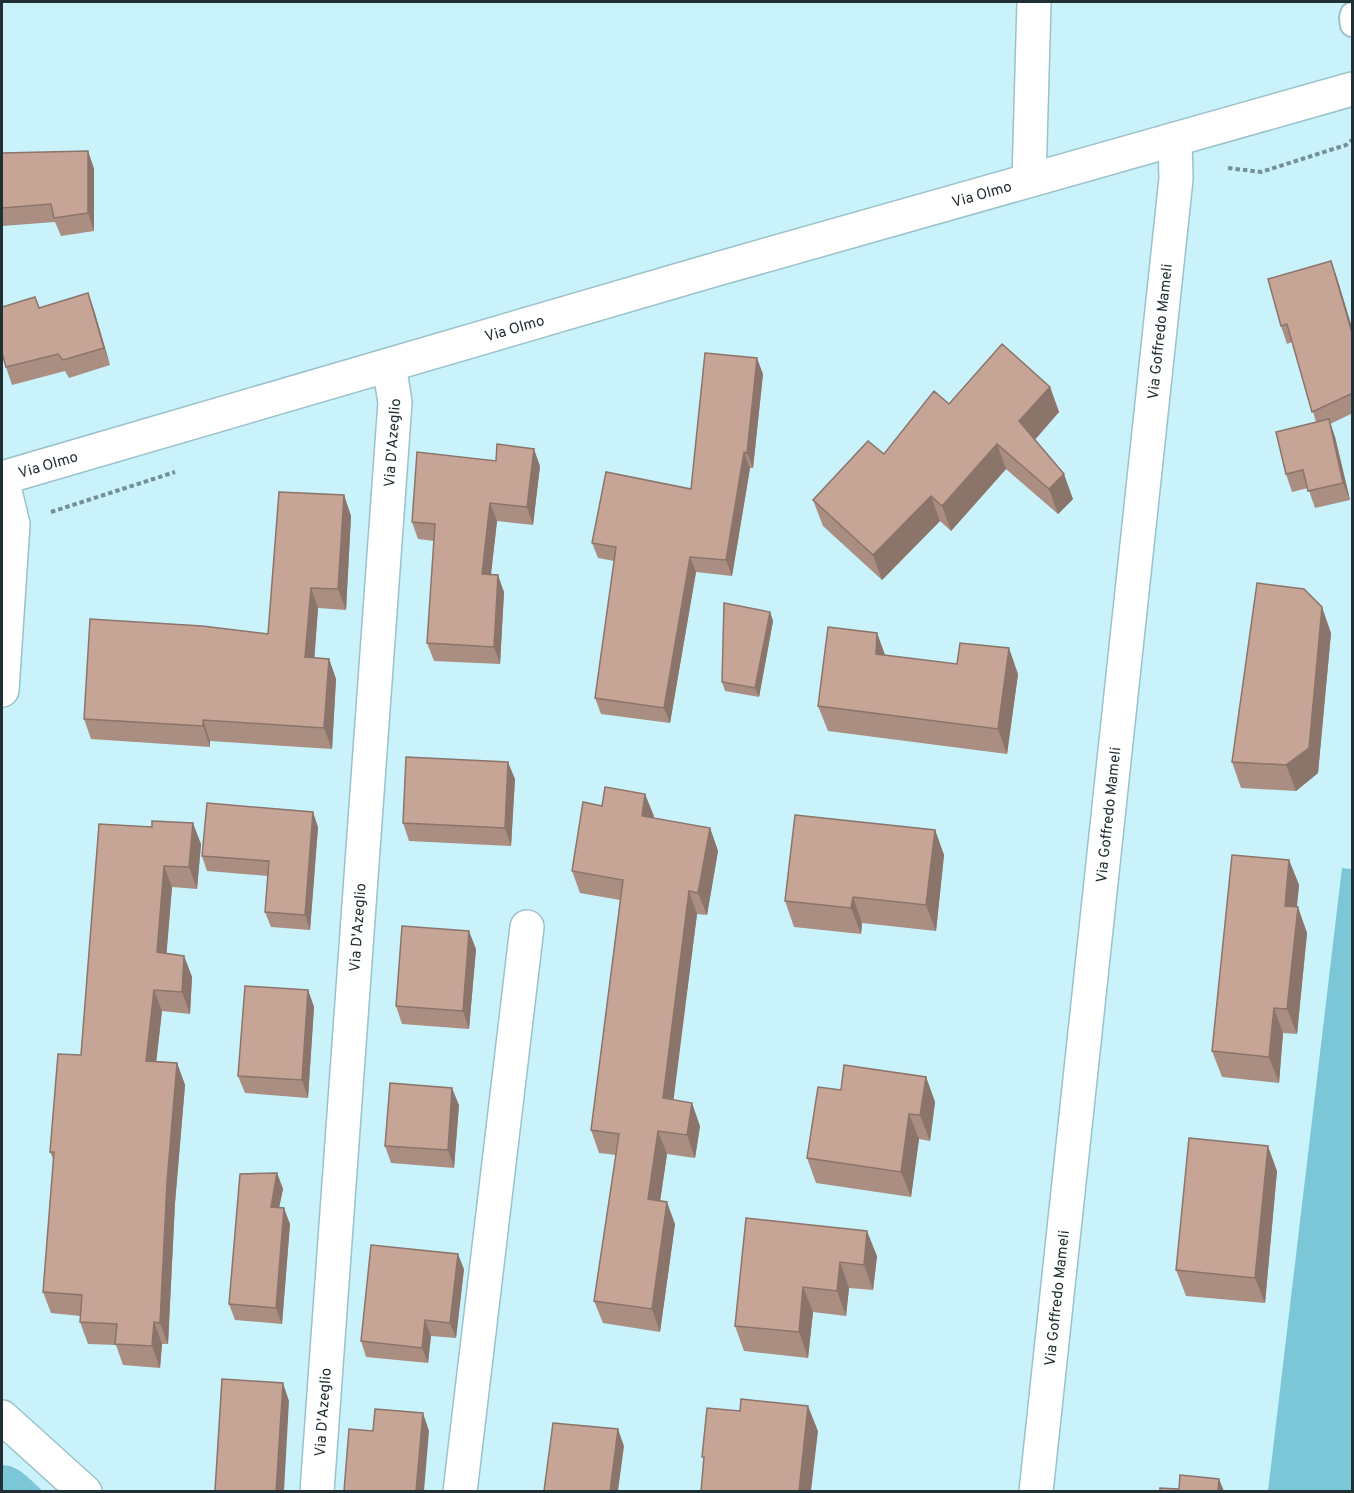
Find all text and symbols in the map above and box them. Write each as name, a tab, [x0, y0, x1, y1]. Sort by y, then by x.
street label: Via Olmo	[950, 178, 1014, 213]
street label: Via Goffredo Mameli	[1145, 263, 1178, 401]
street label: Via Olmo	[483, 312, 547, 347]
street label: Via D'Azeglio	[381, 398, 406, 488]
street label: Via Olmo	[16, 448, 81, 484]
street label: Via Goffredo Mameli	[1093, 746, 1126, 884]
street label: Via D'Azeglio	[346, 882, 372, 973]
street label: Via Goffredo Mameli	[1041, 1229, 1075, 1367]
street label: Via D'Azeglio	[312, 1367, 337, 1457]

